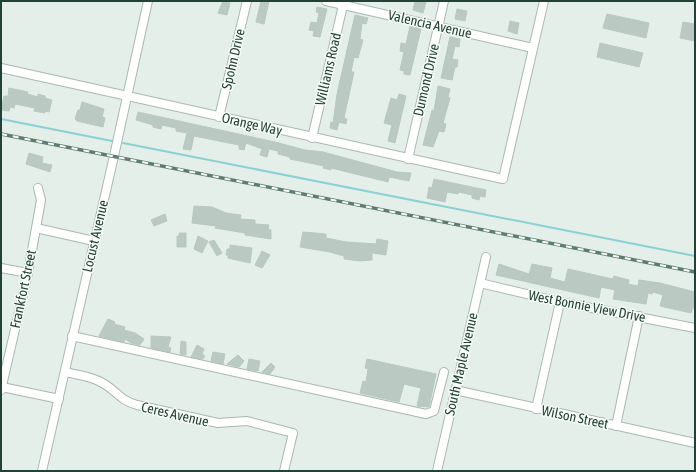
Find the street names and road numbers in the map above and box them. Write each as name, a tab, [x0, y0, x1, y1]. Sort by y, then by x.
street label: Valencia Avenue	[387, 7, 473, 41]
street label: Spohn Drive	[218, 27, 248, 91]
street label: Williams Road	[312, 31, 344, 107]
street label: Dumond Drive	[410, 42, 442, 118]
street label: Orange Way	[220, 109, 284, 139]
street label: Locust Avenue	[79, 198, 111, 274]
street label: Frankfort Street	[7, 248, 39, 330]
street label: West Bonnie View Drive	[527, 287, 647, 325]
street label: South Maple Avenue	[441, 311, 481, 417]
street label: Ceres Avenue	[140, 398, 210, 430]
street label: Wilson Street	[540, 402, 610, 432]

